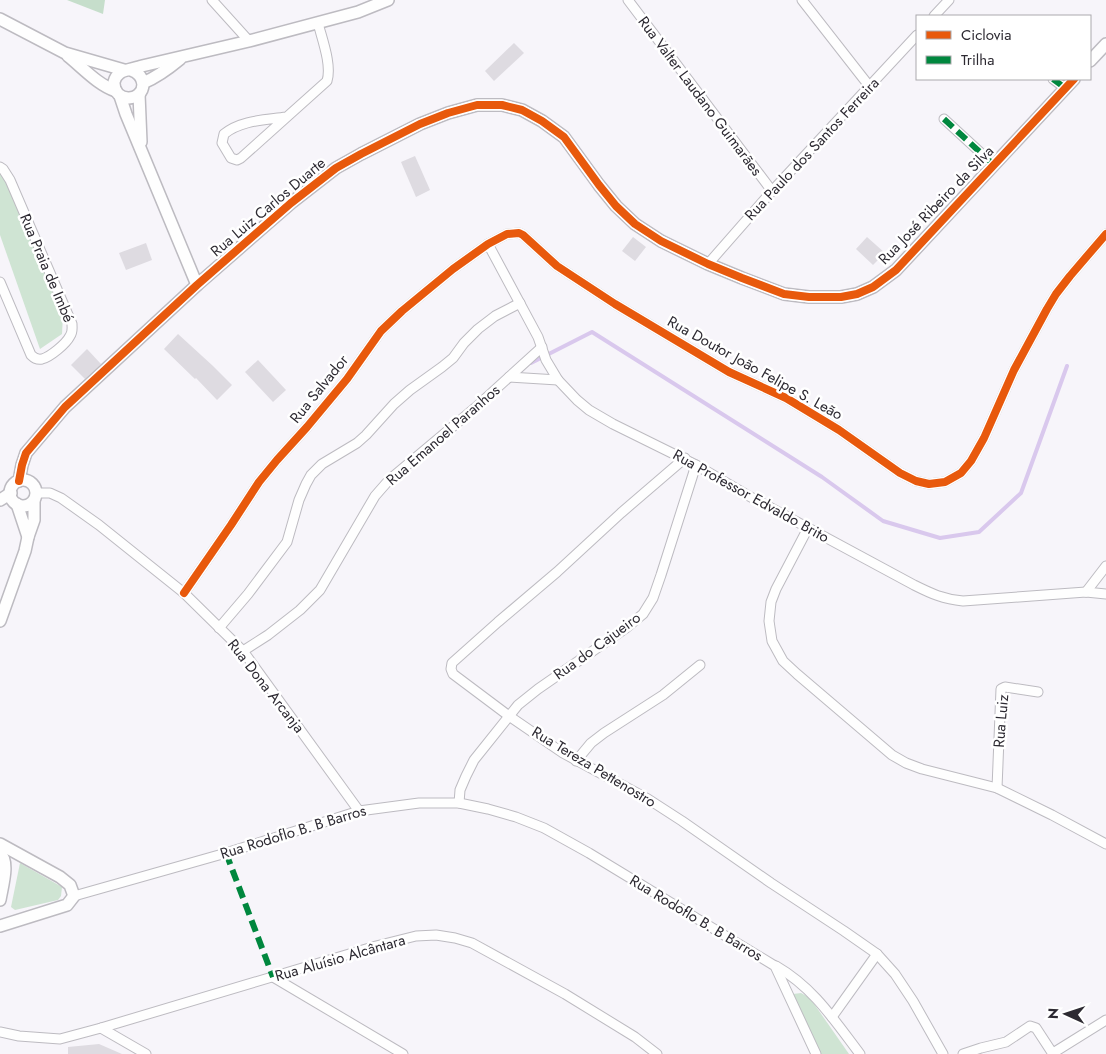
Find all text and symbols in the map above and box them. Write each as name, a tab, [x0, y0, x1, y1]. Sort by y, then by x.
street label: Rua Valter Laudano Guimarães	[633, 12, 767, 180]
legend	[916, 15, 1091, 80]
text: Ciclovia	[961, 24, 1011, 46]
text: Trilha	[961, 49, 994, 71]
street label: Rua Paulo dos Santos Ferreira	[740, 72, 884, 226]
street label: Rua José Ribeiro da Silva	[873, 141, 999, 269]
street label: Rua Luiz Carlos Duarte	[206, 152, 331, 262]
street label: Rua Praia de Imbé	[14, 210, 80, 326]
street label: Rua Doutor João Felipe S. Leão	[663, 311, 847, 425]
street label: Rua Salvador	[284, 349, 354, 428]
street label: Rua Emanoel Paranhos	[381, 379, 505, 491]
street label: Rua Professor Edvaldo Brito	[669, 444, 833, 548]
street label: Rua do Cajueiro	[549, 607, 645, 685]
street label: Rua Dona Arcanja	[222, 634, 310, 738]
street label: Rua Luiz	[988, 693, 1014, 748]
street label: Rua Tereza Pettenostro	[528, 721, 660, 813]
street label: Rua Rodoflo B. B Barros	[217, 799, 369, 865]
street label: Rua Rodoflo B. B Barros	[625, 870, 767, 966]
street label: Rua Aluísio Alcântara	[272, 929, 408, 987]
north arrow	[1041, 989, 1091, 1039]
text: N	[1043, 1007, 1063, 1019]

